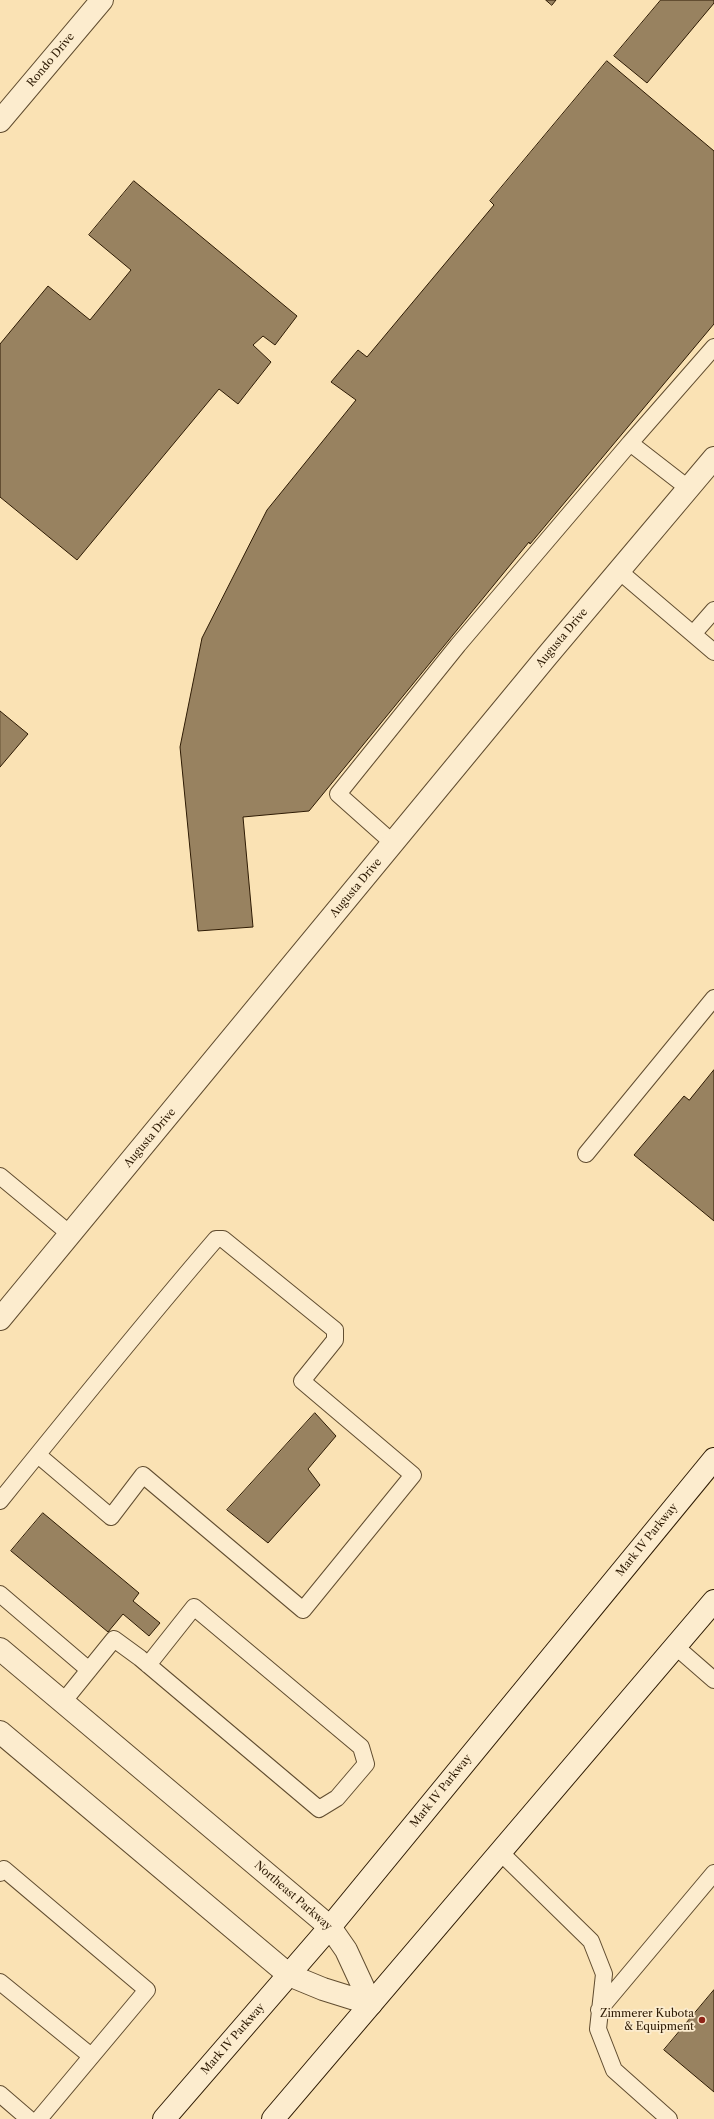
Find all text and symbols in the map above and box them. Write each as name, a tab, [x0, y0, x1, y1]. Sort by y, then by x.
street label: Rondo Drive	[25, 30, 77, 90]
street label: Augusta Drive	[533, 606, 591, 670]
street label: Augusta Drive	[327, 856, 385, 920]
street label: Augusta Drive	[121, 1106, 179, 1170]
street label: Mark IV Parkway	[614, 1501, 680, 1579]
street label: Mark IV Parkway	[408, 1752, 474, 1830]
street label: Northeast Parkway	[251, 1859, 335, 1933]
street label: Mark IV Parkway	[199, 2001, 267, 2077]
place label: Zimmerer Kubota & Equipment	[600, 2007, 694, 2033]
marker: Zimmerer Kubota & Equipment	[697, 2015, 707, 2025]

